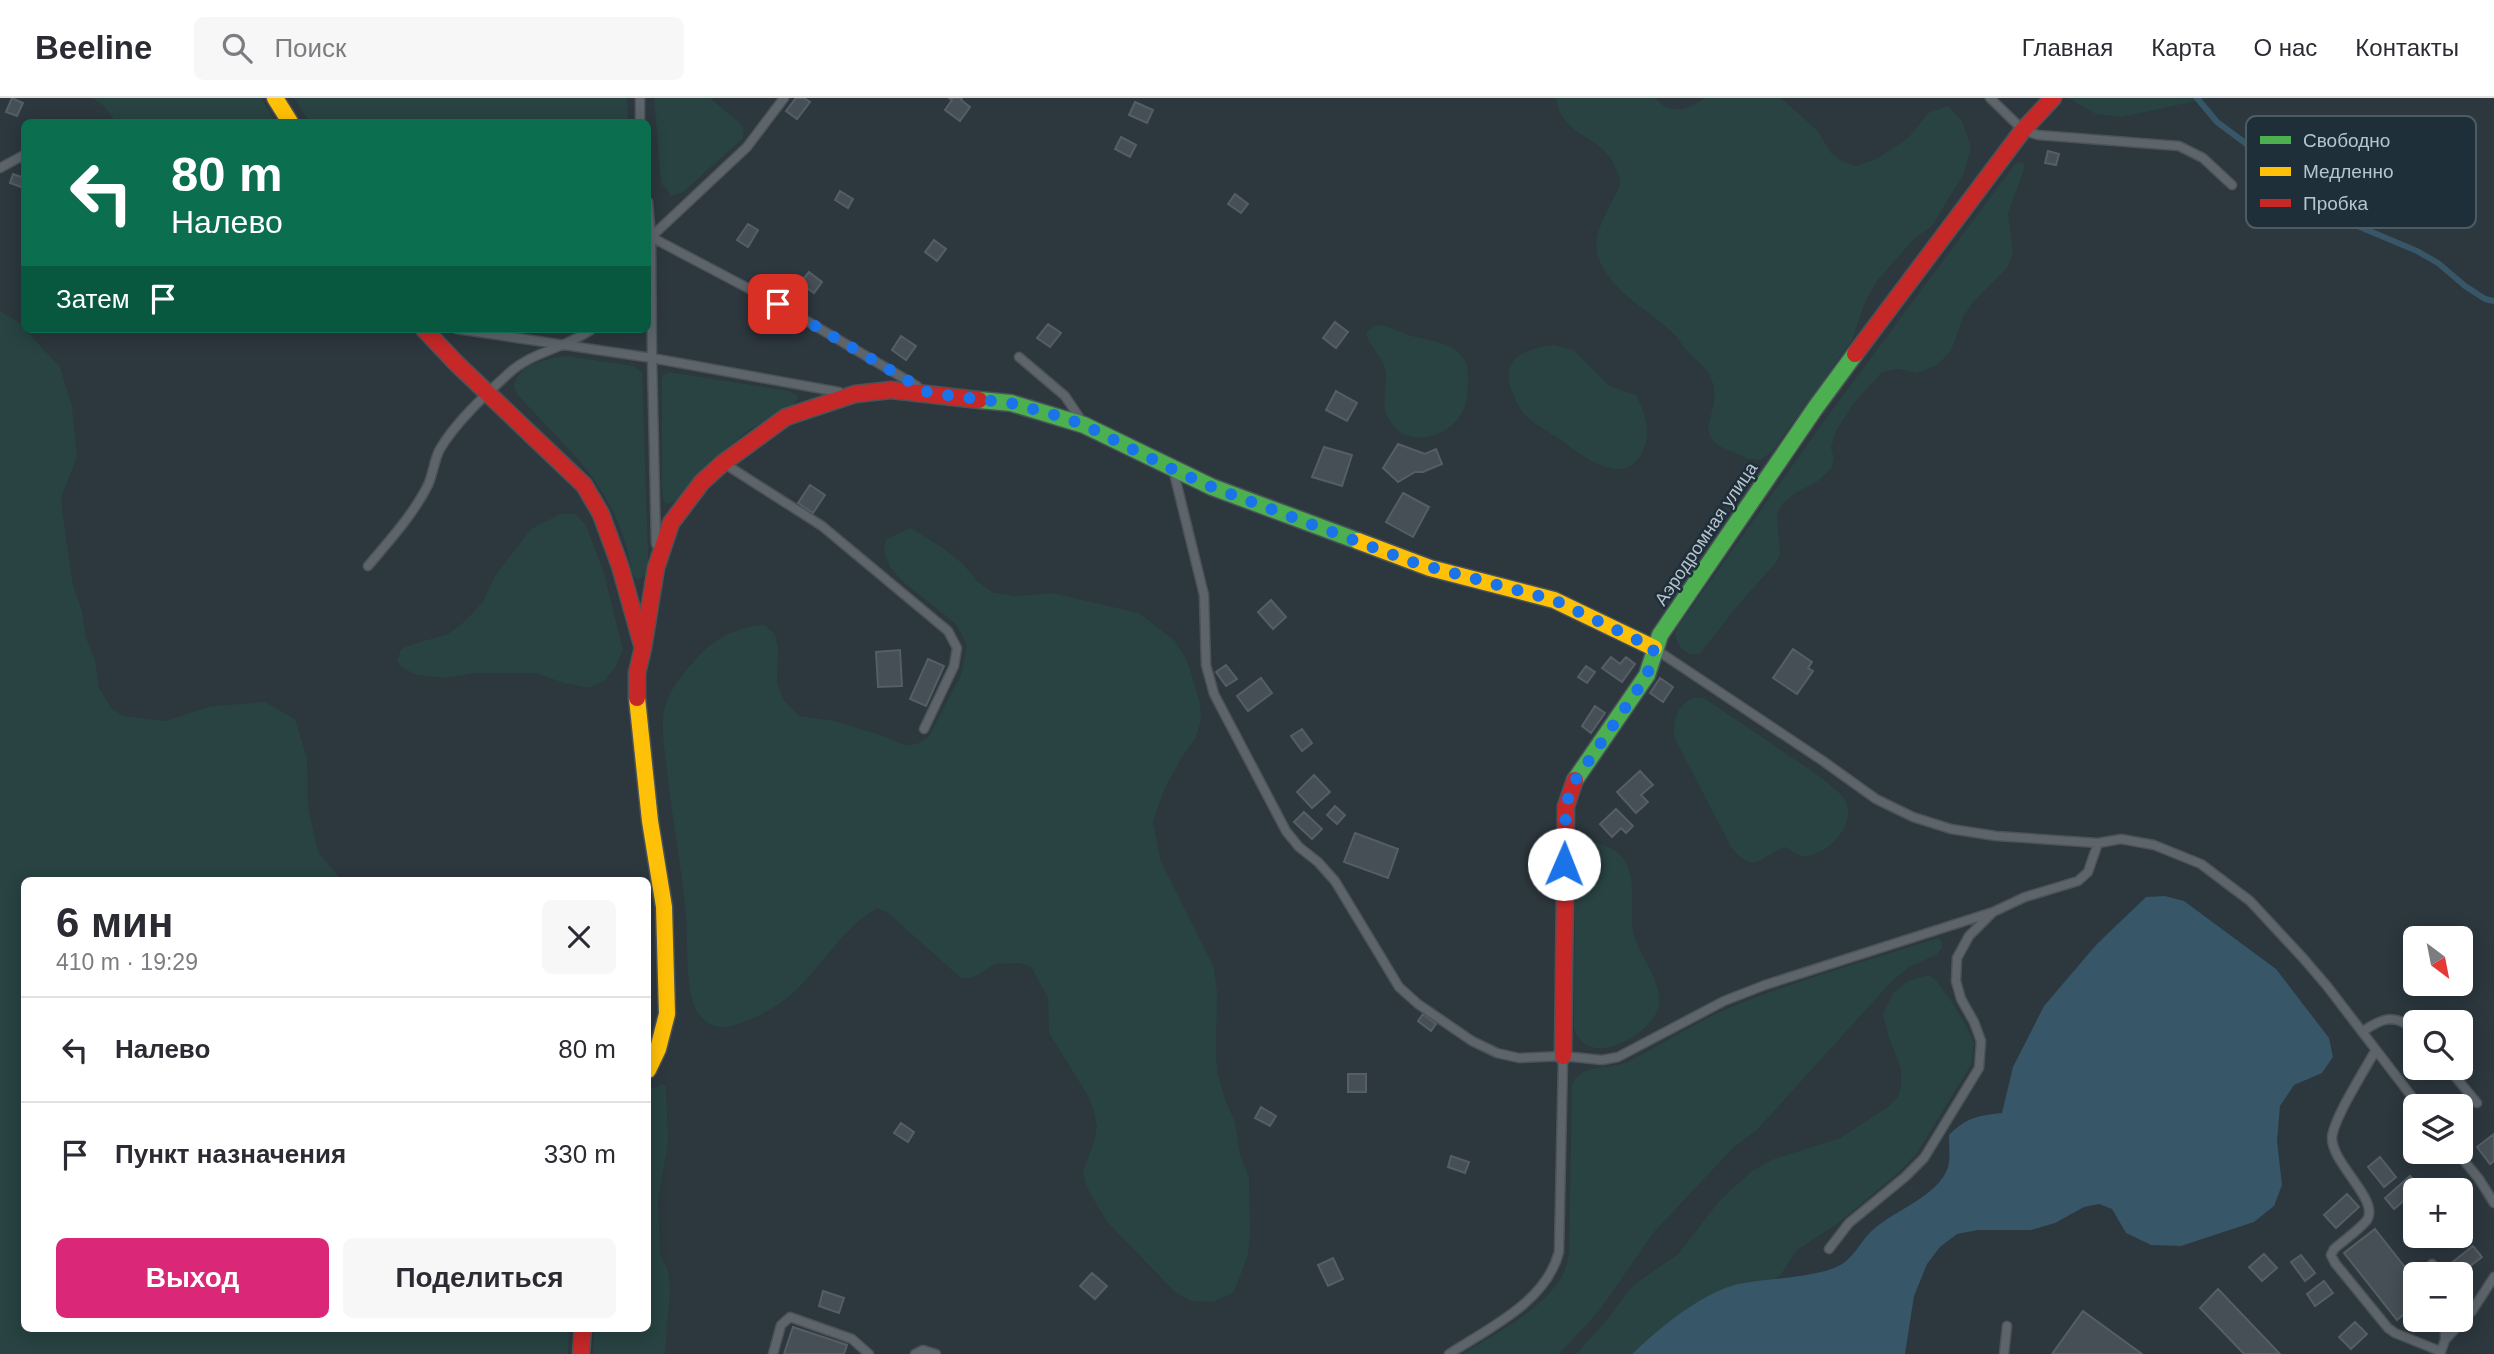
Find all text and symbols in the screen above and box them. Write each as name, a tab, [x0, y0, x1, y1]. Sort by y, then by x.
search box	[194, 17, 684, 80]
text: Beeline	[35, 29, 152, 66]
icon: search	[218, 29, 256, 67]
text: Поиск	[274, 33, 346, 63]
text: Главная	[2022, 34, 2113, 61]
text: Карта	[2151, 34, 2215, 61]
text: О нас	[2253, 34, 2317, 61]
text: Контакты	[2355, 34, 2459, 61]
legend	[2246, 116, 2476, 228]
text: Свободно	[2303, 130, 2390, 151]
icon: left	[56, 147, 147, 238]
text: 80 m	[171, 147, 283, 201]
text: Медленно	[2303, 161, 2393, 182]
text: Пробка	[2303, 193, 2368, 214]
text: Налево	[171, 204, 283, 240]
pin	[748, 274, 808, 334]
icon: arrive	[144, 280, 182, 318]
text: Затем	[56, 284, 130, 314]
icon: arrive	[759, 285, 797, 323]
street label: Аэродромная улица	[1651, 458, 1762, 609]
position arrow	[1527, 827, 1601, 901]
text: 6 мин	[56, 899, 173, 946]
button: close	[542, 900, 616, 974]
north arrow	[2403, 926, 2473, 996]
map controls	[2403, 926, 2473, 1332]
text: 410 m · 19:29	[56, 949, 198, 975]
button: search	[2403, 1010, 2473, 1080]
icon: left	[56, 1031, 94, 1069]
text: Налево	[115, 1034, 210, 1064]
text: 80 m	[558, 1034, 616, 1064]
button: layers	[2403, 1094, 2473, 1164]
icon: arrive	[56, 1136, 94, 1174]
text: Пункт назначения	[115, 1139, 346, 1169]
text: 330 m	[544, 1139, 616, 1169]
button: +	[2403, 1178, 2473, 1248]
button: Выход	[56, 1238, 329, 1318]
button: Поделиться	[343, 1238, 616, 1318]
button: −	[2403, 1262, 2473, 1332]

